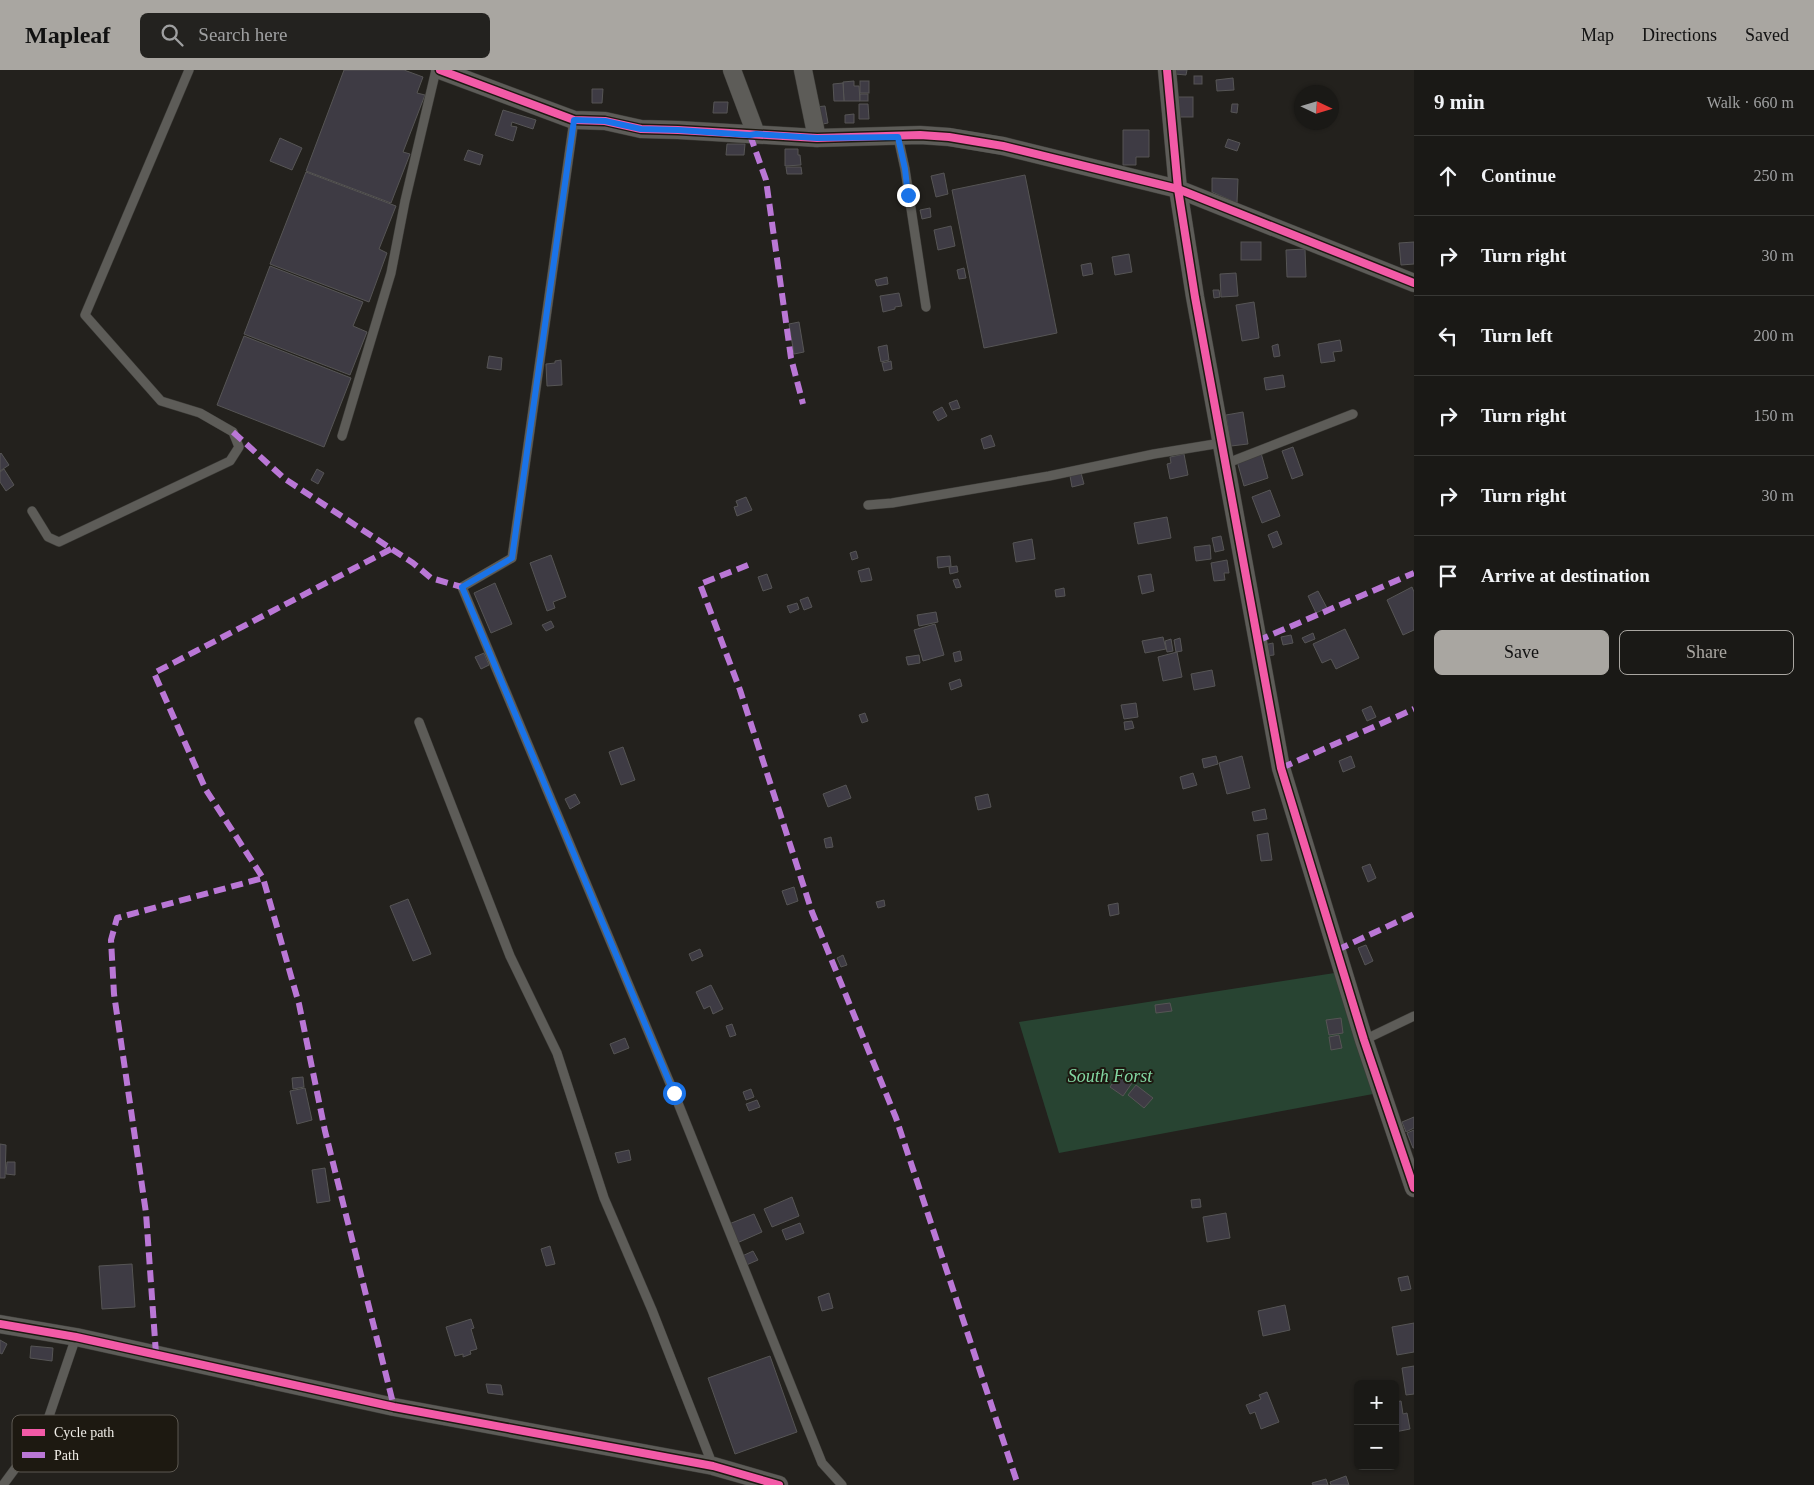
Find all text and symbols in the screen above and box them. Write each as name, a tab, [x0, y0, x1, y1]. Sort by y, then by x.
search box	[140, 13, 490, 58]
icon: search	[158, 21, 186, 49]
text: Mapleaf	[25, 22, 110, 48]
text: Search here	[198, 24, 287, 45]
text: Map	[1581, 25, 1614, 45]
text: Directions	[1642, 25, 1717, 45]
text: Saved	[1745, 25, 1789, 45]
north arrow	[1294, 85, 1339, 130]
text: 9 min	[1434, 90, 1485, 114]
text: Walk · 660 m	[1707, 94, 1794, 111]
icon: ahead	[1434, 162, 1462, 190]
text: Continue	[1481, 165, 1556, 186]
text: 250 m	[1754, 167, 1794, 184]
route end	[897, 184, 920, 207]
icon: right	[1434, 242, 1462, 270]
text: Turn right	[1481, 245, 1566, 266]
text: 30 m	[1762, 247, 1794, 264]
icon: left	[1434, 322, 1462, 350]
text: Turn left	[1481, 325, 1553, 346]
text: 200 m	[1754, 327, 1794, 344]
icon: right	[1434, 402, 1462, 430]
text: Turn right	[1481, 405, 1566, 426]
text: 150 m	[1754, 407, 1794, 424]
icon: right	[1434, 482, 1462, 510]
text: Turn right	[1481, 485, 1566, 506]
text: 30 m	[1762, 487, 1794, 504]
icon: arrive	[1434, 562, 1462, 590]
text: Arrive at destination	[1481, 565, 1650, 586]
button: Save	[1434, 630, 1609, 675]
button: Share	[1619, 630, 1794, 675]
park label: South Forst	[1068, 1066, 1153, 1086]
route start	[663, 1082, 686, 1105]
map controls	[1354, 1380, 1399, 1470]
button: +	[1354, 1380, 1399, 1425]
legend	[12, 1415, 178, 1472]
text: Cycle path	[54, 1425, 114, 1440]
button: −	[1354, 1425, 1399, 1470]
text: Path	[54, 1448, 79, 1463]

